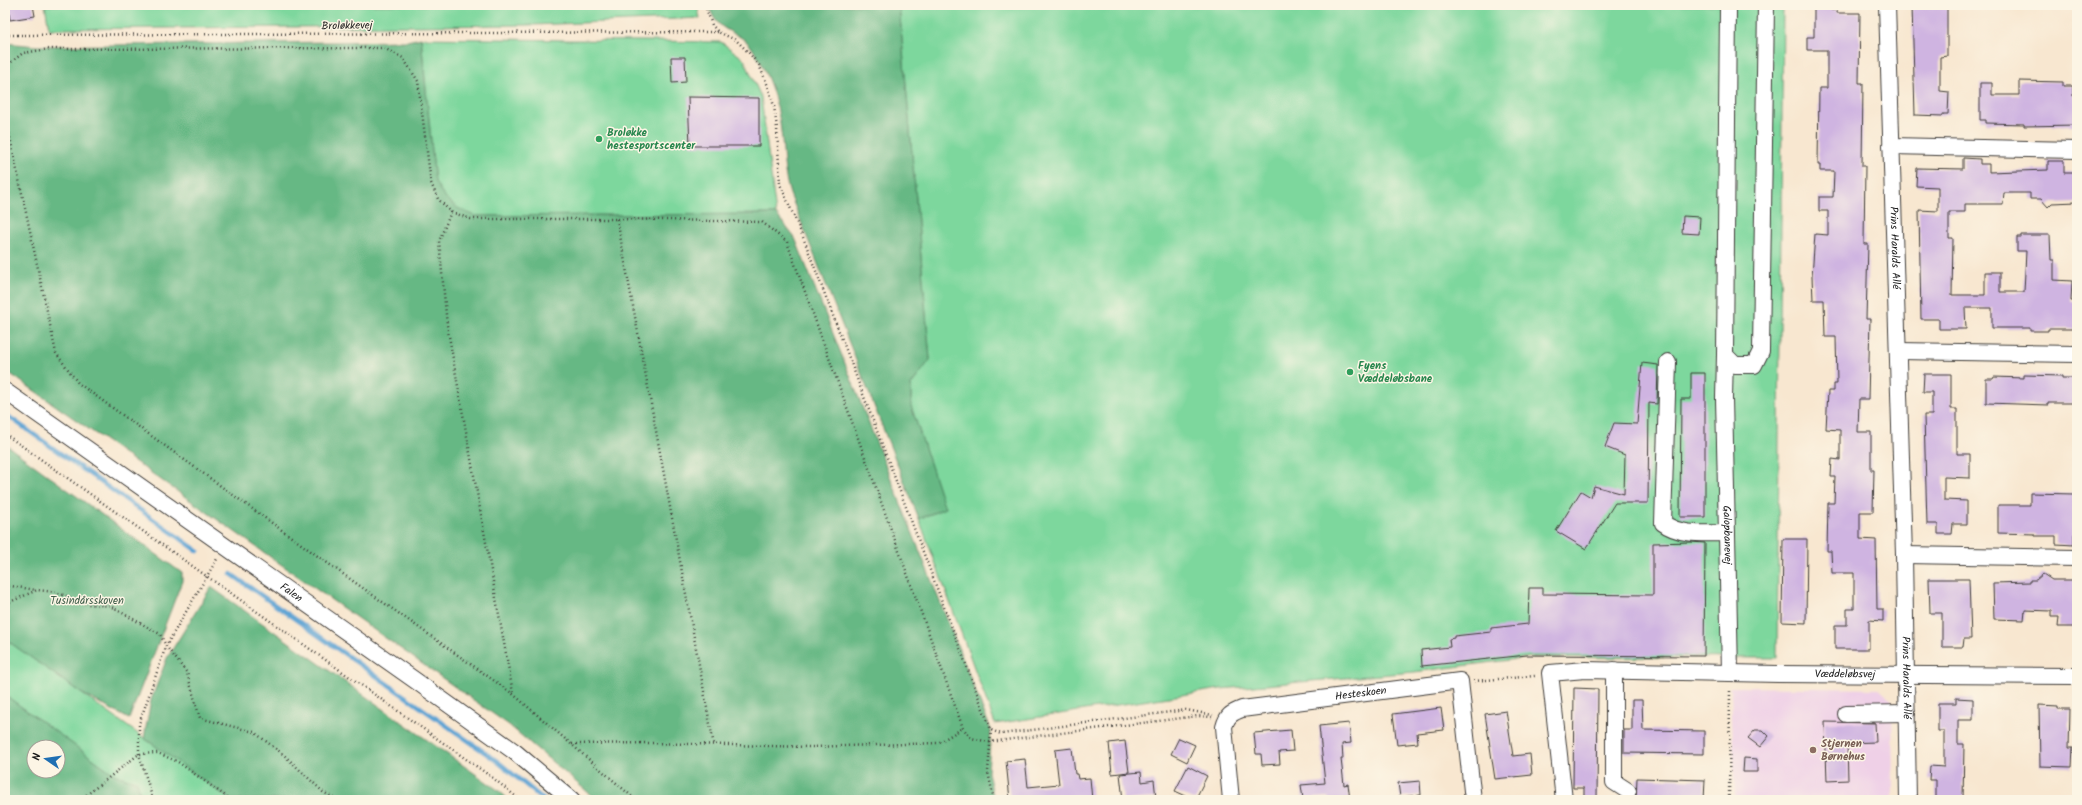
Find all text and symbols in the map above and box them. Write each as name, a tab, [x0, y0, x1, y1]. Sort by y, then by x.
street label: Broløkkevej	[321, 17, 374, 35]
place label: Broløkke hestesportscenter	[607, 124, 696, 155]
marker: Broløkke hestesportscenter	[594, 134, 604, 144]
street label: Prins Haralds Allé	[1884, 206, 1905, 291]
place label: Fyens Væddeløbsbane	[1358, 357, 1433, 388]
marker: Fyens Væddeløbsbane	[1345, 367, 1355, 377]
street label: Galopbanevej	[1717, 505, 1737, 566]
street label: Falen	[276, 578, 306, 607]
park label: Tusindårsskoven	[50, 592, 124, 610]
street label: Prins Haralds Allé	[1896, 636, 1916, 720]
street label: Væddeløbsvej	[1815, 665, 1877, 684]
street label: Hesteskoen	[1334, 681, 1388, 706]
place label: Stjernen Børnehus	[1821, 735, 1866, 766]
north arrow	[26, 739, 66, 779]
marker: Stjernen Børnehus	[1808, 745, 1818, 755]
text: N	[28, 752, 47, 762]

